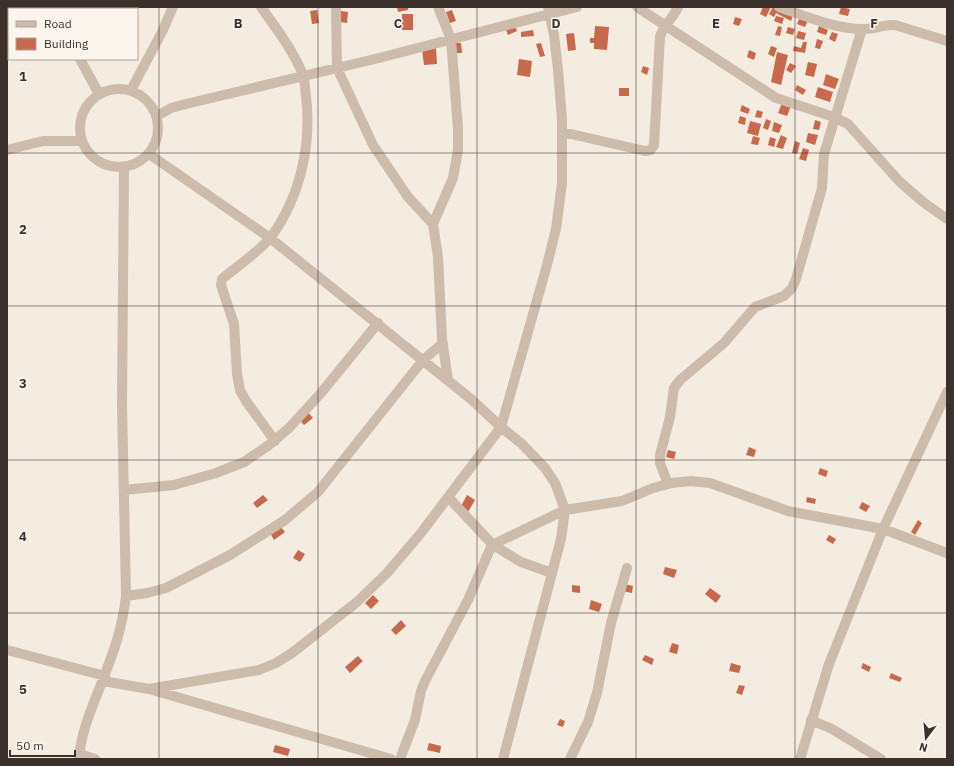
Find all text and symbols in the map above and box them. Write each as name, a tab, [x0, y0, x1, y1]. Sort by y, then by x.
legend	[8, 8, 138, 60]
text: B	[234, 15, 243, 32]
text: C	[394, 15, 403, 32]
text: D	[551, 15, 561, 32]
text: E	[712, 15, 720, 32]
text: F	[870, 15, 878, 32]
text: Road	[44, 16, 72, 31]
text: Building	[44, 36, 89, 51]
text: 1	[19, 68, 27, 85]
text: 2	[19, 221, 27, 238]
text: 3	[19, 375, 27, 392]
text: 4	[19, 528, 27, 545]
text: 5	[19, 681, 27, 698]
north arrow	[906, 718, 946, 758]
scale bar	[10, 732, 75, 758]
text: 50 m	[16, 738, 44, 753]
text: N	[917, 740, 929, 755]

